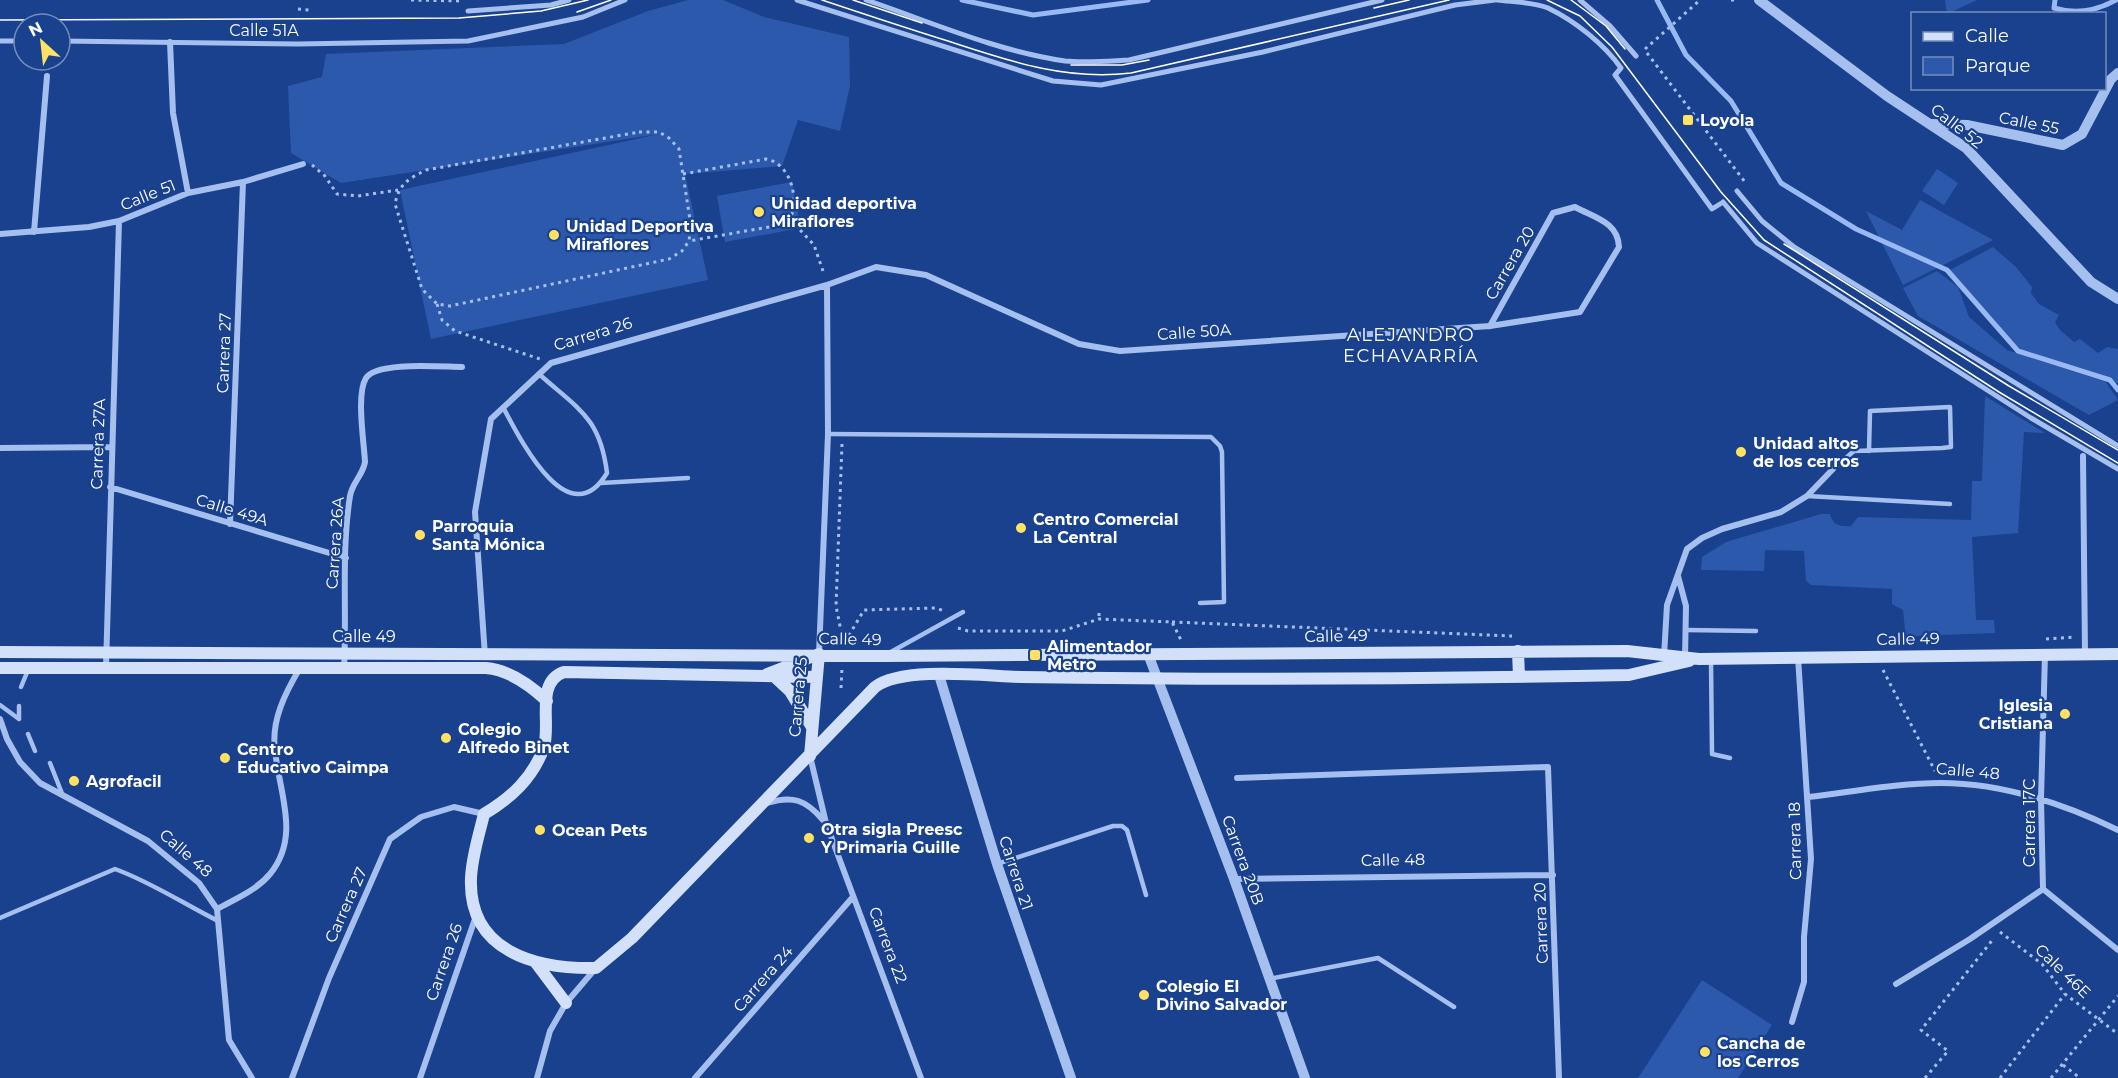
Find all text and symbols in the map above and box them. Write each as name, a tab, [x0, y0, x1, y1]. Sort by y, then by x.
north arrow	[12, 12, 72, 72]
legend	[1911, 12, 2106, 90]
text: N	[25, 18, 45, 40]
street label: Calle 51A	[229, 21, 299, 40]
text: Calle	[1965, 25, 2009, 47]
text: Parque	[1965, 55, 2031, 77]
street label: Calle 52	[1927, 100, 1987, 152]
street label: Calle 55	[1997, 108, 2061, 138]
place label: Loyola	[1700, 111, 1754, 130]
marker: Loyola	[1681, 113, 1695, 127]
street label: Calle 51	[118, 175, 178, 215]
place label: Unidad deportiva Miraflores	[771, 194, 917, 231]
marker: Unidad deportiva Miraflores	[752, 205, 766, 219]
place label: Unidad Deportiva Miraflores	[566, 217, 714, 254]
street label: Carrera 20	[1481, 223, 1539, 303]
marker: Unidad Deportiva Miraflores	[547, 228, 561, 242]
street label: Carrera 27	[213, 312, 235, 394]
street label: Carrera 26	[551, 313, 635, 355]
street label: Calle 50A	[1156, 320, 1232, 344]
district label: ALEJANDRO ECHAVARRÍA	[1343, 324, 1479, 367]
street label: Carrera 27A	[87, 398, 109, 490]
place label: Unidad altos de los cerros	[1753, 434, 1860, 471]
marker: Unidad altos de los cerros	[1734, 445, 1748, 459]
street label: Calle 49A	[194, 490, 271, 530]
street label: Carrera 26A	[322, 496, 348, 590]
place label: Centro Comercial La Central	[1033, 510, 1179, 547]
place label: Parroquia Santa Mónica	[432, 517, 545, 554]
marker: Centro Comercial La Central	[1014, 521, 1028, 535]
marker: Parroquia Santa Mónica	[413, 528, 427, 542]
street label: Calle 49	[1304, 626, 1368, 646]
street label: Calle 49	[332, 627, 396, 646]
street label: Calle 49	[818, 629, 882, 649]
street label: Calle 49	[1876, 629, 1940, 649]
place label: Alimentador Metro	[1046, 637, 1152, 674]
marker: Alimentador Metro	[1028, 648, 1042, 662]
street label: Carrera 25	[785, 656, 811, 738]
place label: Iglesia Cristiana	[1979, 696, 2053, 733]
marker: Iglesia Cristiana	[2058, 707, 2072, 721]
place label: Colegio Alfredo Binet	[457, 720, 569, 757]
marker: Colegio Alfredo Binet	[439, 731, 453, 745]
place label: Centro Educativo Caimpa	[237, 740, 389, 777]
marker: Centro Educativo Caimpa	[218, 751, 232, 765]
street label: Calle 48	[1935, 759, 2001, 783]
place label: Agrofacil	[85, 772, 162, 791]
marker: Agrofacil	[67, 774, 81, 788]
street label: Carrera 17C	[2020, 779, 2039, 867]
street label: Carrera 18	[1785, 802, 1805, 880]
street label: Carrera 20B	[1218, 813, 1268, 907]
place label: Otra sigla Preesc Y Primaria Guille	[820, 820, 963, 857]
place label: Ocean Pets	[552, 821, 648, 840]
marker: Ocean Pets	[533, 823, 547, 837]
street label: Calle 48	[156, 825, 216, 881]
marker: Otra sigla Preesc Y Primaria Guille	[802, 831, 816, 845]
street label: Carrera 21	[995, 833, 1037, 913]
street label: Calle 48	[1361, 850, 1425, 870]
street label: Carrera 27	[321, 864, 371, 946]
street label: Carrera 20	[1530, 882, 1552, 964]
street label: Carrera 22	[865, 904, 911, 986]
street label: Carrera 26	[422, 920, 466, 1003]
street label: Cale 46E	[2031, 940, 2095, 1002]
street label: Carrera 24	[729, 942, 797, 1016]
place label: Colegio El Divino Salvador	[1156, 977, 1287, 1014]
marker: Colegio El Divino Salvador	[1137, 988, 1151, 1002]
place label: Cancha de los Cerros	[1717, 1034, 1806, 1071]
marker: Cancha de los Cerros	[1698, 1045, 1712, 1059]

